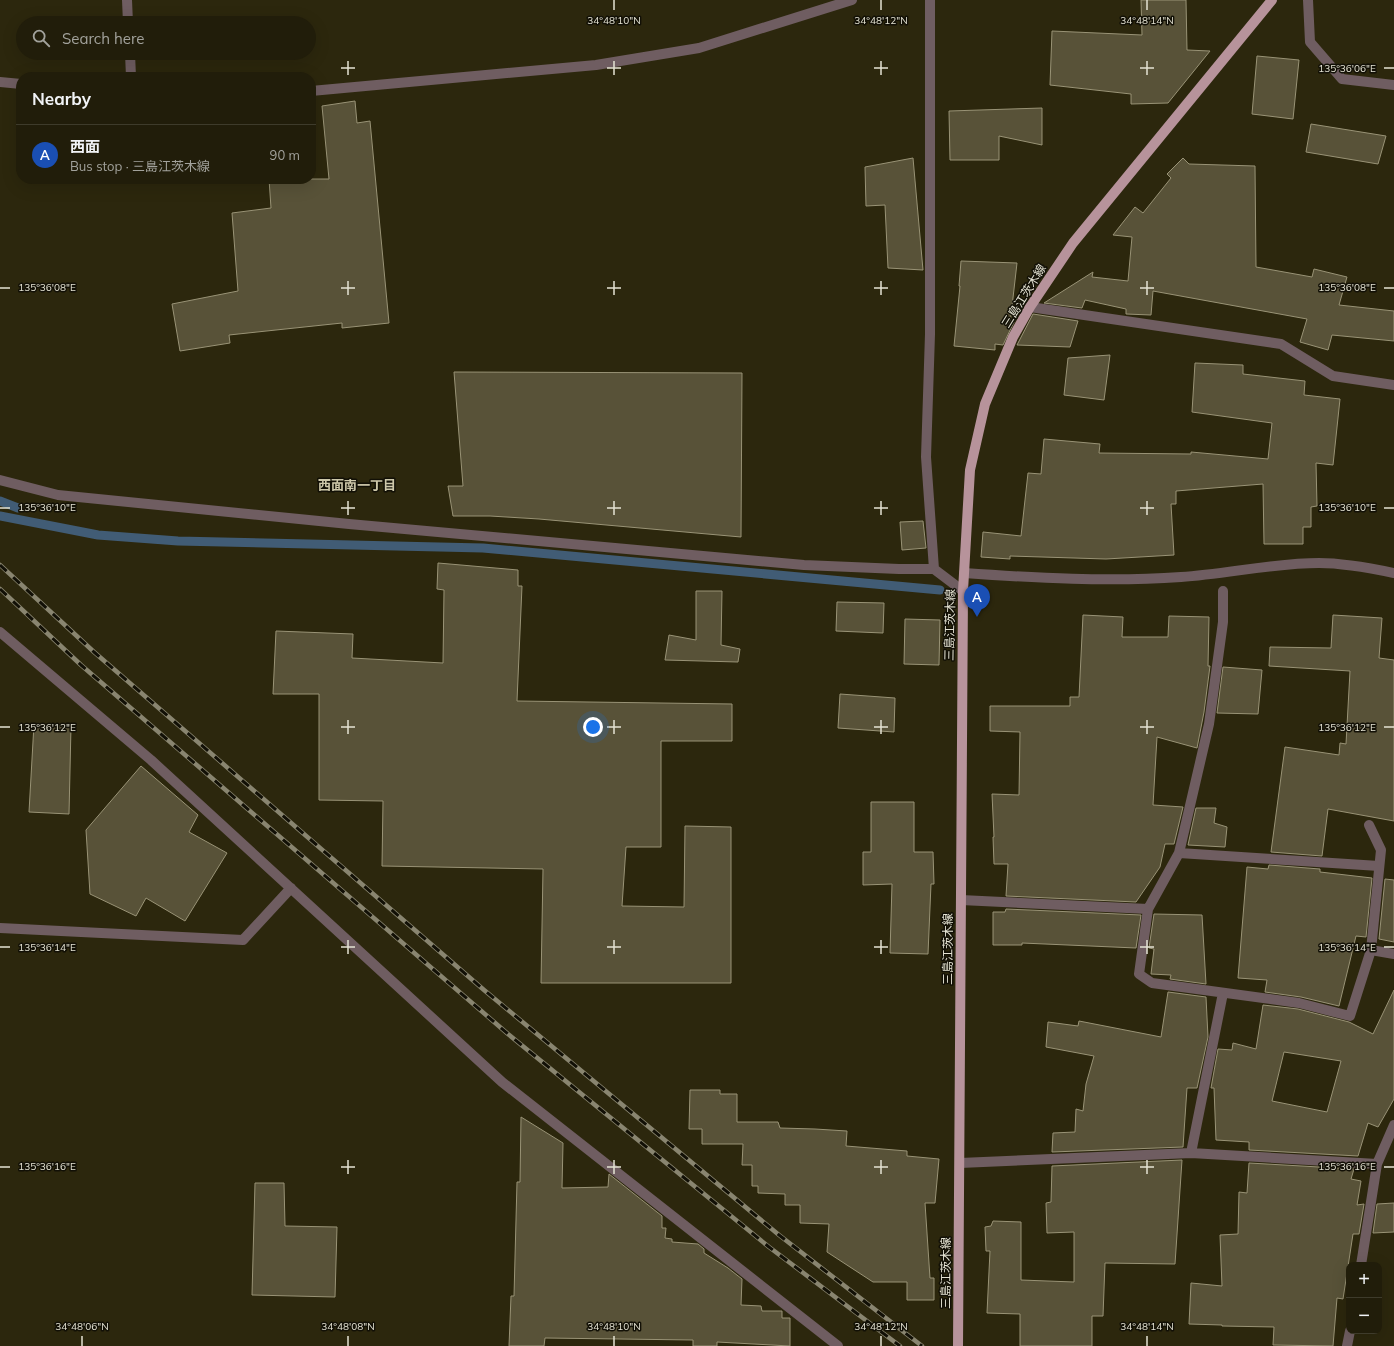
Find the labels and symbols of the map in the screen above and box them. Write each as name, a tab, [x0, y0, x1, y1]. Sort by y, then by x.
text: 34°48'10"N	[587, 14, 641, 27]
text: 34°48'12"N	[854, 14, 908, 27]
text: 34°48'14"N	[1120, 14, 1174, 27]
text: 135°36'06"E	[1318, 62, 1376, 75]
street label: 三島江茨木線	[998, 261, 1049, 330]
text: 135°36'08"E	[18, 281, 76, 294]
text: 135°36'08"E	[1318, 281, 1376, 294]
district label: 西面南一丁目	[318, 477, 396, 493]
text: 135°36'10"E	[18, 501, 76, 514]
text: 135°36'10"E	[1318, 501, 1376, 514]
pin: A	[964, 584, 990, 617]
street label: 三島江茨木線	[941, 589, 958, 661]
your location	[583, 717, 603, 737]
text: 135°36'12"E	[18, 721, 76, 734]
text: 135°36'12"E	[1318, 721, 1376, 734]
street label: 三島江茨木線	[940, 913, 955, 985]
text: 135°36'14"E	[18, 941, 76, 954]
text: 135°36'14"E	[1318, 941, 1376, 954]
text: 135°36'16"E	[18, 1160, 76, 1173]
text: 135°36'16"E	[1318, 1160, 1376, 1173]
street label: 三島江茨木線	[938, 1237, 953, 1309]
text: 34°48'06"N	[55, 1320, 109, 1333]
text: 34°48'08"N	[321, 1320, 375, 1333]
text: 34°48'10"N	[587, 1320, 641, 1333]
text: 34°48'12"N	[854, 1320, 908, 1333]
text: 34°48'14"N	[1120, 1320, 1174, 1333]

